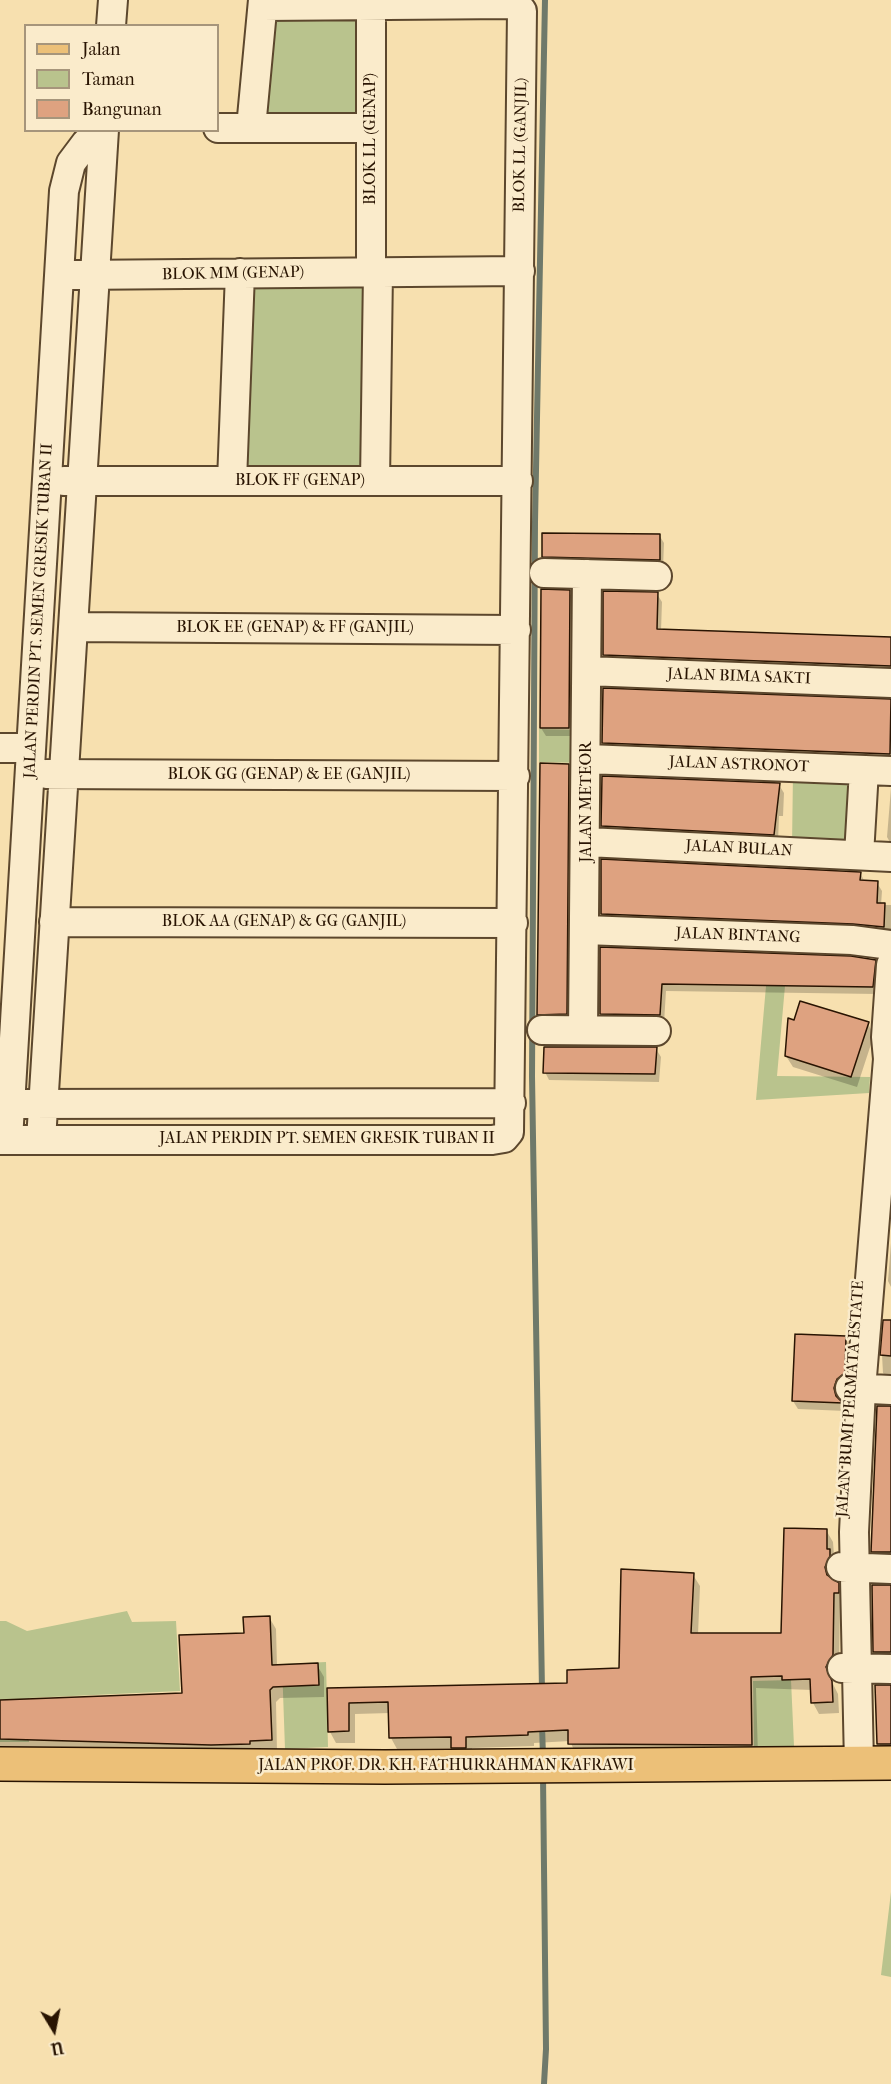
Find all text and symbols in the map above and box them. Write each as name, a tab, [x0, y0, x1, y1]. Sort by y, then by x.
legend	[24, 24, 219, 132]
text: Jalan	[82, 39, 120, 60]
text: Taman	[82, 69, 135, 90]
street label: BLOK LL (GENAP)	[361, 73, 381, 205]
street label: BLOK LL (GANJIL)	[510, 77, 532, 213]
text: Bangunan	[82, 99, 162, 120]
street label: BLOK MM (GENAP)	[162, 263, 304, 285]
street label: JALAN PERDIN PT. SEMEN GRESIK TUBAN II	[21, 443, 57, 779]
street label: BLOK FF (GENAP)	[235, 471, 365, 491]
street label: BLOK EE (GENAP) & FF (GANJIL)	[176, 618, 414, 638]
street label: JALAN BIMA SAKTI	[667, 665, 811, 689]
street label: JALAN METEOR	[577, 741, 597, 863]
street label: JALAN ASTRONOT	[668, 753, 810, 777]
street label: BLOK GG (GENAP) & EE (GANJIL)	[167, 765, 411, 785]
street label: JALAN BULAN	[685, 837, 793, 861]
street label: BLOK AA (GENAP) & GG (GANJIL)	[162, 912, 406, 932]
street label: JALAN BINTANG	[675, 924, 801, 948]
street label: JALAN PERDIN PT. SEMEN GRESIK TUBAN II	[159, 1129, 495, 1149]
street label: JALAN BUMI PERMATA ESTATE	[833, 1280, 869, 1518]
street label: JALAN PROF. DR. KH. FATHURRAHMAN KAFRAWI	[258, 1756, 634, 1776]
north arrow	[24, 2000, 84, 2060]
text: U	[49, 2038, 65, 2059]

